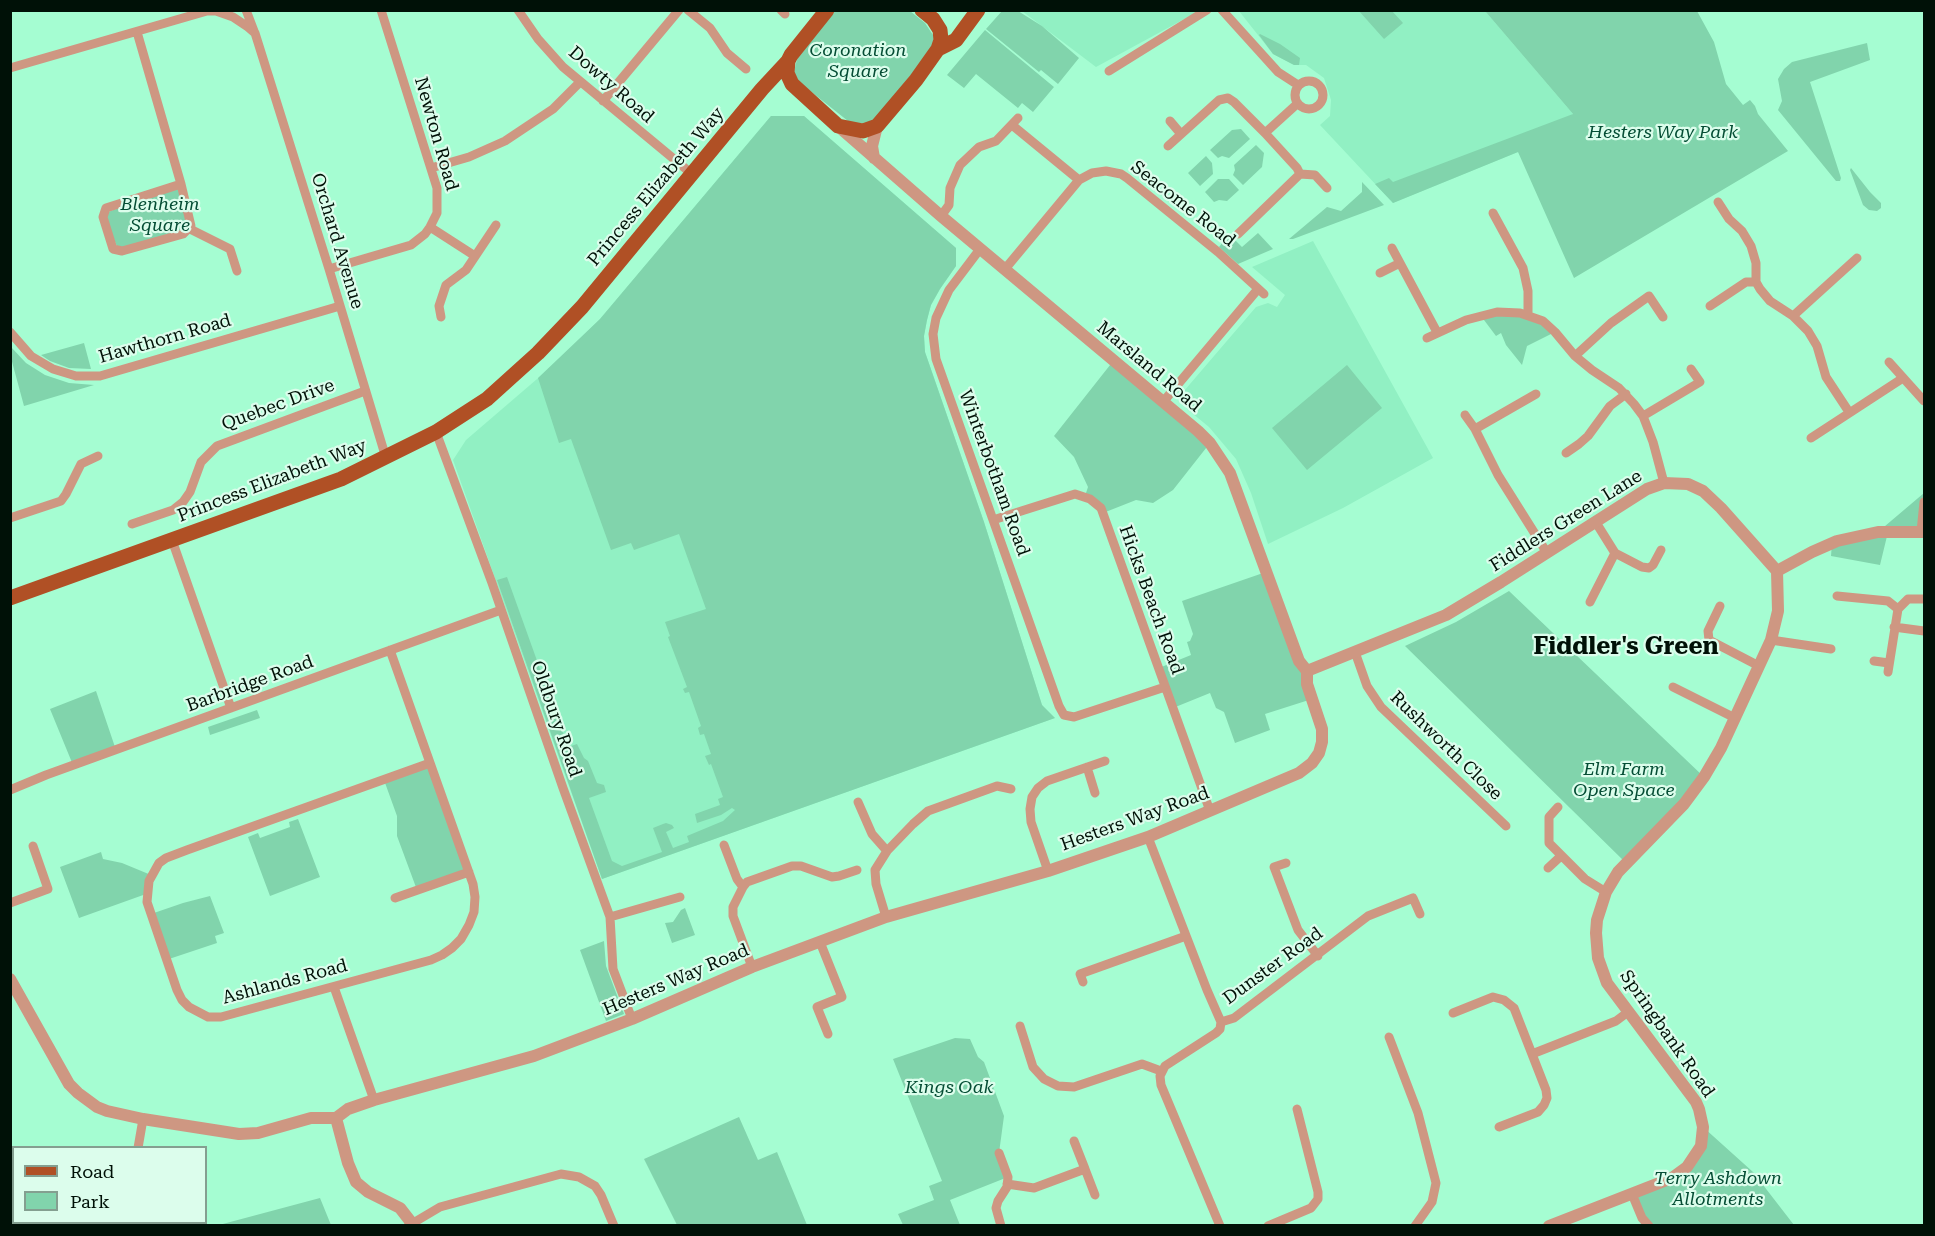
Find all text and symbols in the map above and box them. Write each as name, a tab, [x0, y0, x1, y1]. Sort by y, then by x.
park label: Coronation Square	[810, 40, 906, 82]
street label: Dowty Road	[564, 42, 658, 128]
street label: Newton Road	[409, 75, 463, 193]
street label: Princess Elizabeth Way	[583, 103, 729, 271]
park label: Hesters Way Park	[1588, 122, 1738, 144]
street label: Seacome Road	[1126, 156, 1240, 252]
street label: Orchard Avenue	[306, 171, 368, 311]
park label: Blenheim Square	[120, 194, 200, 236]
street label: Hawthorn Road	[96, 310, 234, 368]
street label: Marsland Road	[1092, 317, 1206, 417]
street label: Quebec Drive	[219, 375, 337, 435]
street label: Winterbotham Road	[954, 387, 1034, 559]
street label: Princess Elizabeth Way	[174, 435, 370, 527]
street label: Fiddlers Green Lane	[1486, 465, 1646, 577]
street label: Hicks Beach Road	[1114, 522, 1188, 678]
district label: Fiddler's Green	[1533, 633, 1719, 661]
street label: Barbridge Road	[183, 651, 317, 717]
street label: Oldbury Road	[526, 658, 586, 780]
street label: Rushworth Close	[1385, 687, 1507, 805]
park label: Elm Farm Open Space	[1573, 759, 1675, 802]
street label: Hesters Way Road	[1058, 782, 1212, 856]
street label: Dunster Road	[1219, 923, 1327, 1009]
street label: Hesters Way Road	[600, 940, 752, 1020]
street label: Ashlands Road	[220, 955, 350, 1009]
street label: Springbank Road	[1615, 966, 1719, 1102]
park label: Kings Oak	[905, 1077, 993, 1099]
legend	[12, 1146, 207, 1224]
text: Road	[70, 1161, 114, 1182]
park label: Terry Ashdown Allotments	[1654, 1168, 1782, 1210]
text: Park	[70, 1191, 110, 1212]

